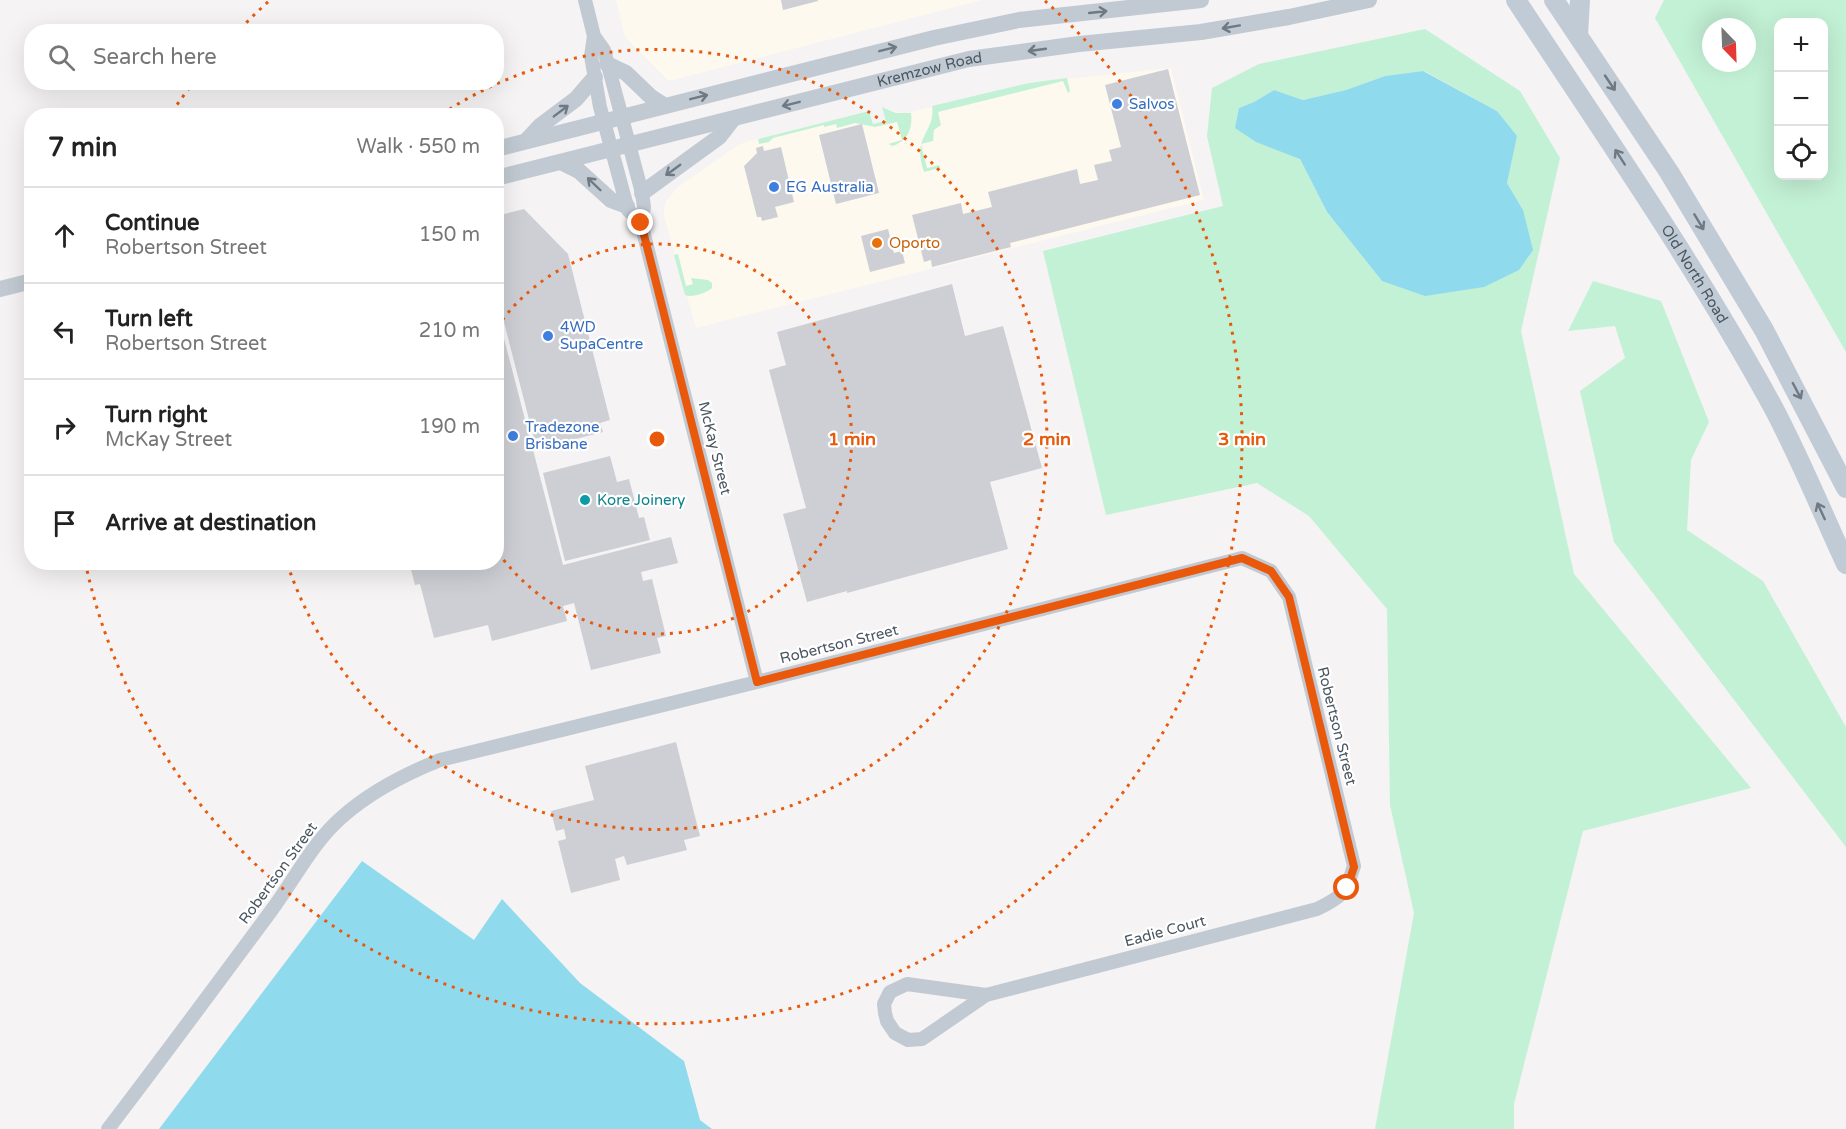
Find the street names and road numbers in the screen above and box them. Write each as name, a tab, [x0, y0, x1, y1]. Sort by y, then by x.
street label: Kremzow Road	[875, 48, 983, 91]
street label: Old North Road	[1657, 221, 1732, 326]
street label: McKay Street	[695, 400, 735, 497]
street label: Robertson Street	[778, 621, 900, 667]
street label: Robertson Street	[1314, 665, 1360, 787]
street label: Robertson Street	[235, 818, 321, 927]
street label: Eadie Court	[1122, 911, 1208, 950]

